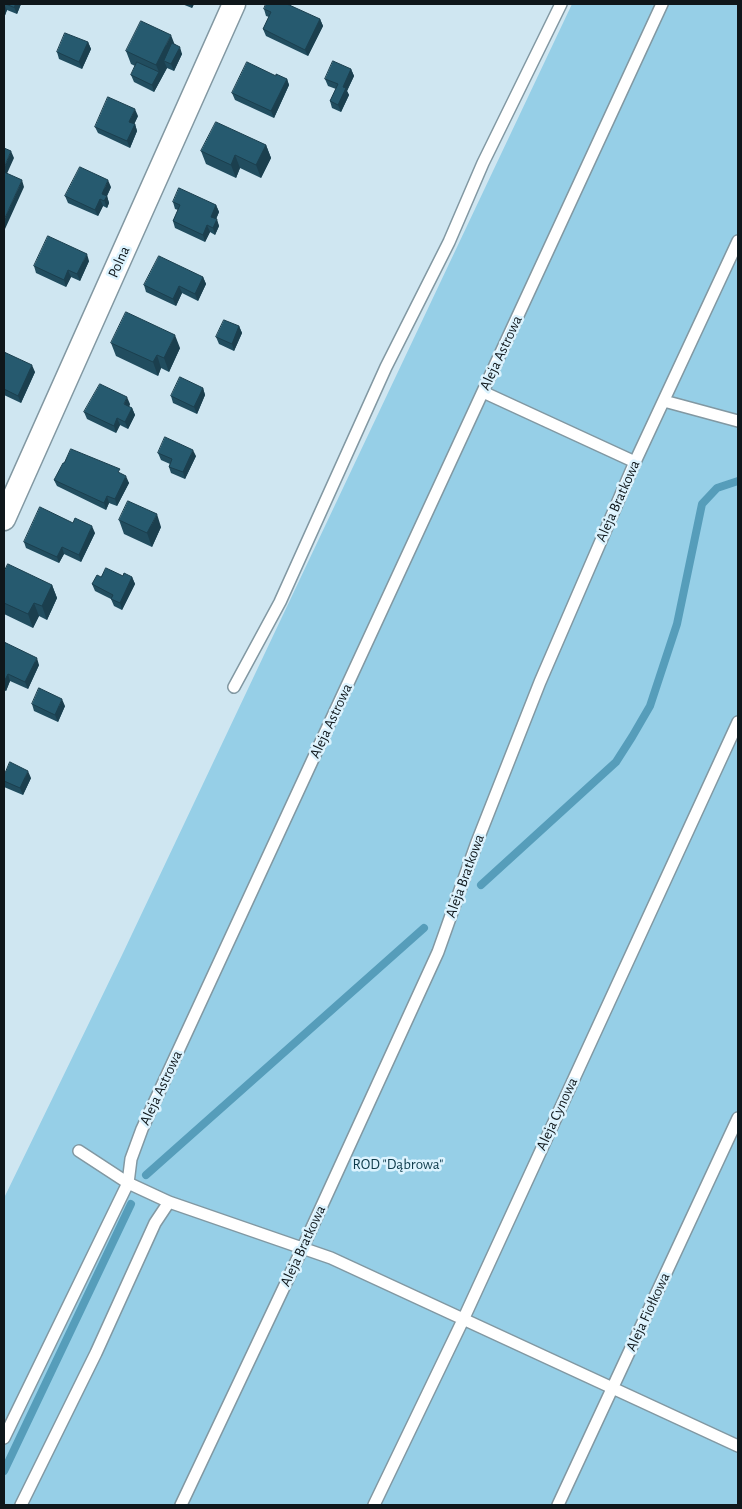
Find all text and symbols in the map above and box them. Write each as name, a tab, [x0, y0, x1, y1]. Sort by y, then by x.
street label: Polna	[104, 243, 134, 281]
street label: Aleja Astrowa	[476, 313, 526, 393]
street label: Aleja Bratkowa	[592, 457, 644, 545]
street label: Aleja Astrowa	[306, 681, 356, 761]
street label: Aleja Bratkowa	[442, 832, 488, 920]
street label: Aleja Astrowa	[136, 1048, 186, 1128]
street label: Aleja Cynowa	[532, 1075, 582, 1153]
park label: ROD "Dąbrowa"	[353, 1155, 443, 1173]
street label: Aleja Bratkowa	[276, 1203, 330, 1289]
street label: Aleja Fiołkowa	[622, 1270, 674, 1354]

